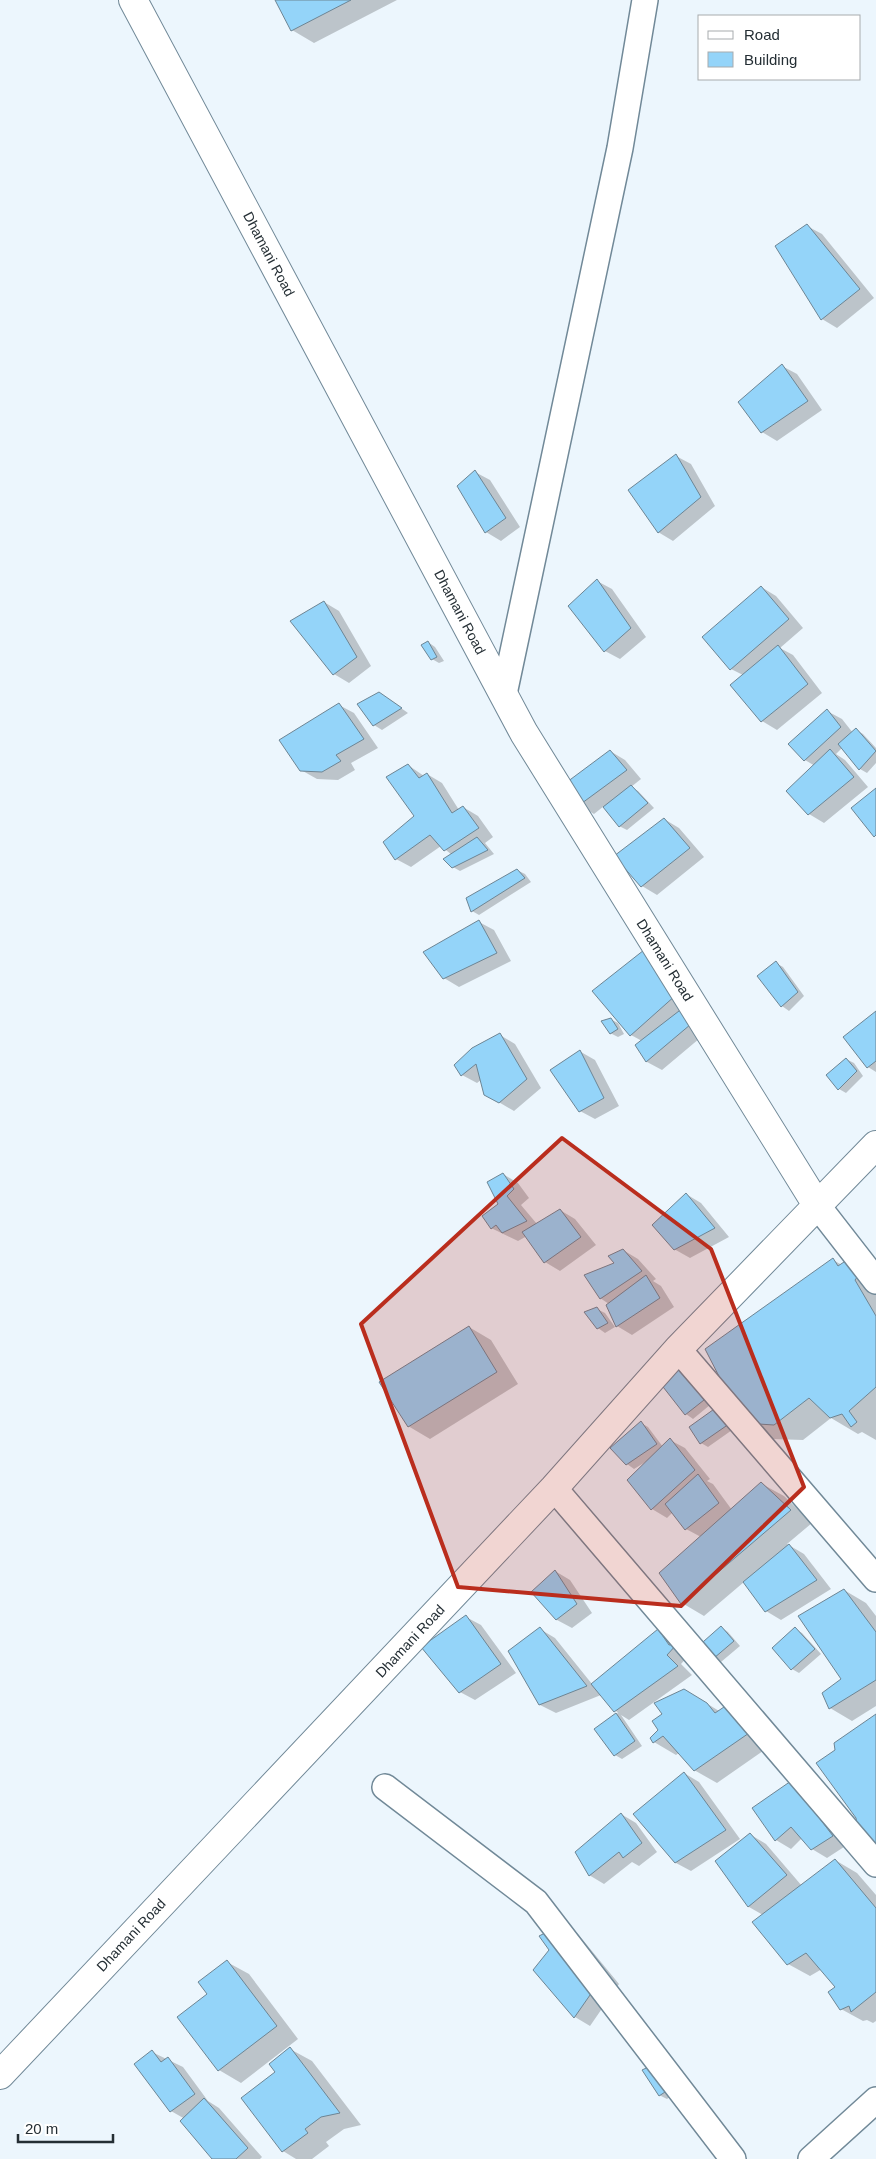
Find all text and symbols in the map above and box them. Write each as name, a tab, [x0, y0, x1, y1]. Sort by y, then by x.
legend	[698, 15, 861, 80]
text: Road	[744, 26, 780, 43]
text: Building	[744, 51, 797, 68]
street label: Dhamani Road	[240, 209, 298, 299]
street label: Dhamani Road	[431, 567, 489, 657]
street label: Dhamani Road	[633, 916, 697, 1004]
street label: Dhamani Road	[372, 1601, 448, 1681]
street label: Dhamani Road	[93, 1895, 169, 1975]
scale bar	[18, 2112, 112, 2144]
text: 20 m	[25, 2120, 58, 2137]

